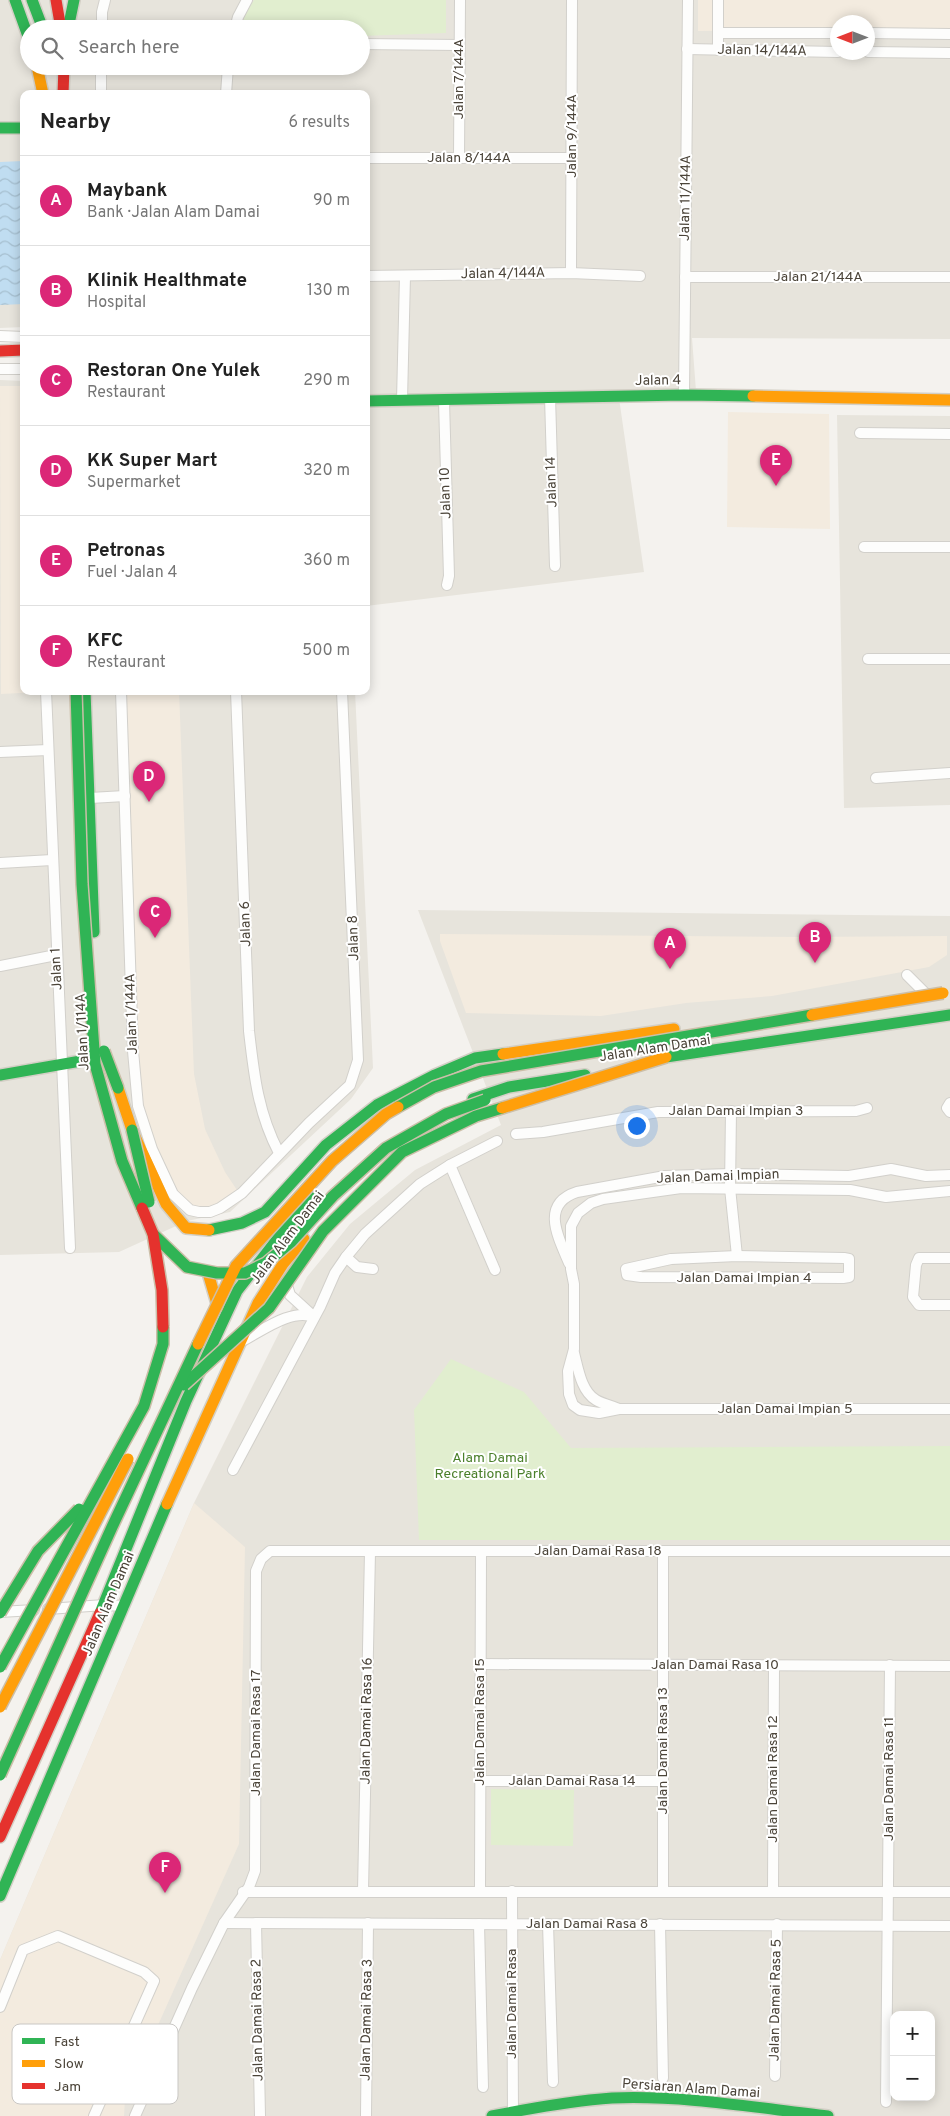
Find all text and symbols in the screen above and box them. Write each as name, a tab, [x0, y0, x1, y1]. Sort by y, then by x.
north arrow	[830, 15, 875, 60]
search box	[20, 20, 370, 75]
icon: search	[38, 34, 66, 62]
text: Search here	[78, 36, 180, 60]
street label: Jalan 7/144A	[451, 38, 468, 120]
street label: Jalan 14/144A	[717, 42, 807, 60]
street label: Jalan 9/144A	[564, 94, 581, 178]
text: Nearby	[40, 109, 111, 136]
text: 6 results	[288, 113, 350, 133]
street label: Jalan 8/144A	[427, 150, 511, 167]
street label: Jalan 11/144A	[677, 155, 695, 241]
text: Maybank	[87, 179, 167, 203]
text: A	[50, 191, 62, 211]
text: 90 m	[313, 191, 350, 211]
text: Bank · Jalan Alam Damai	[87, 203, 260, 223]
street label: Jalan 4/144A	[461, 265, 545, 283]
text: Klinik Healthmate	[87, 269, 247, 293]
street label: Jalan 21/144A	[773, 269, 863, 286]
text: B	[50, 281, 62, 301]
text: 130 m	[307, 281, 350, 301]
text: Hospital	[87, 293, 146, 313]
text: Restoran One Yulek	[87, 359, 260, 383]
text: C	[51, 371, 61, 391]
text: 290 m	[303, 371, 350, 391]
street label: Jalan 4	[635, 372, 681, 390]
text: Restaurant	[87, 383, 166, 403]
pin: E	[760, 445, 792, 486]
text: KK Super Mart	[87, 449, 218, 473]
street label: Jalan 14	[543, 456, 561, 508]
text: D	[50, 461, 62, 481]
text: 320 m	[303, 461, 350, 481]
street label: Jalan 10	[437, 467, 455, 519]
text: Supermarket	[87, 473, 181, 493]
text: Petronas	[87, 539, 165, 563]
text: E	[51, 551, 61, 571]
text: 360 m	[303, 551, 350, 571]
text: Fuel · Jalan 4	[87, 563, 177, 583]
text: KFC	[87, 629, 123, 653]
text: F	[51, 641, 61, 661]
text: 500 m	[302, 641, 350, 661]
text: Restaurant	[87, 653, 166, 673]
pin: D	[133, 761, 165, 802]
pin: C	[139, 897, 171, 938]
street label: Jalan 6	[237, 901, 255, 947]
street label: Jalan 8	[345, 915, 363, 961]
pin: B	[799, 922, 831, 963]
pin: A	[654, 928, 686, 969]
street label: Jalan 1	[47, 947, 67, 991]
street label: Jalan 1/144A	[122, 973, 142, 1055]
street label: Jalan 1/114A	[72, 993, 94, 1071]
street label: Jalan Alam Damai	[598, 1032, 712, 1066]
street label: Jalan Damai Impian 3	[669, 1103, 803, 1120]
your location	[624, 1113, 650, 1139]
street label: Jalan Damai Impian	[656, 1166, 780, 1188]
street label: Jalan Alam Damai	[247, 1188, 329, 1288]
street label: Jalan Damai Impian 4	[676, 1270, 812, 1287]
street label: Jalan Damai Impian 5	[717, 1401, 853, 1418]
park label: Alam Damai Recreational Park	[435, 1450, 545, 1483]
street label: Jalan Damai Rasa 18	[534, 1543, 662, 1560]
street label: Jalan Alam Damai	[79, 1549, 139, 1659]
street label: Jalan Damai Rasa 16	[357, 1657, 377, 1785]
street label: Jalan Damai Rasa 10	[651, 1657, 779, 1674]
street label: Jalan Damai Rasa 15	[472, 1658, 489, 1786]
street label: Jalan Damai Rasa 17	[248, 1670, 265, 1796]
street label: Jalan Damai Rasa 13	[655, 1687, 672, 1815]
street label: Jalan Damai Rasa 12	[765, 1715, 782, 1843]
street label: Jalan Damai Rasa 11	[881, 1717, 898, 1841]
street label: Jalan Damai Rasa 14	[508, 1773, 636, 1790]
pin: F	[149, 1852, 181, 1893]
street label: Jalan Damai Rasa 8	[526, 1916, 648, 1933]
street label: Jalan Damai Rasa 5	[766, 1939, 786, 2061]
street label: Jalan Damai Rasa	[504, 1949, 521, 2059]
street label: Jalan Damai Rasa 2	[248, 1959, 268, 2081]
street label: Jalan Damai Rasa 3	[357, 1959, 377, 2081]
map controls	[890, 2011, 935, 2101]
button: +	[890, 2011, 935, 2056]
legend	[12, 2024, 178, 2104]
text: Fast	[54, 2034, 80, 2051]
text: Slow	[54, 2056, 84, 2073]
button: −	[890, 2056, 935, 2101]
street label: Persiaran Alam Damai	[621, 2076, 761, 2102]
text: Jam	[54, 2079, 81, 2096]

